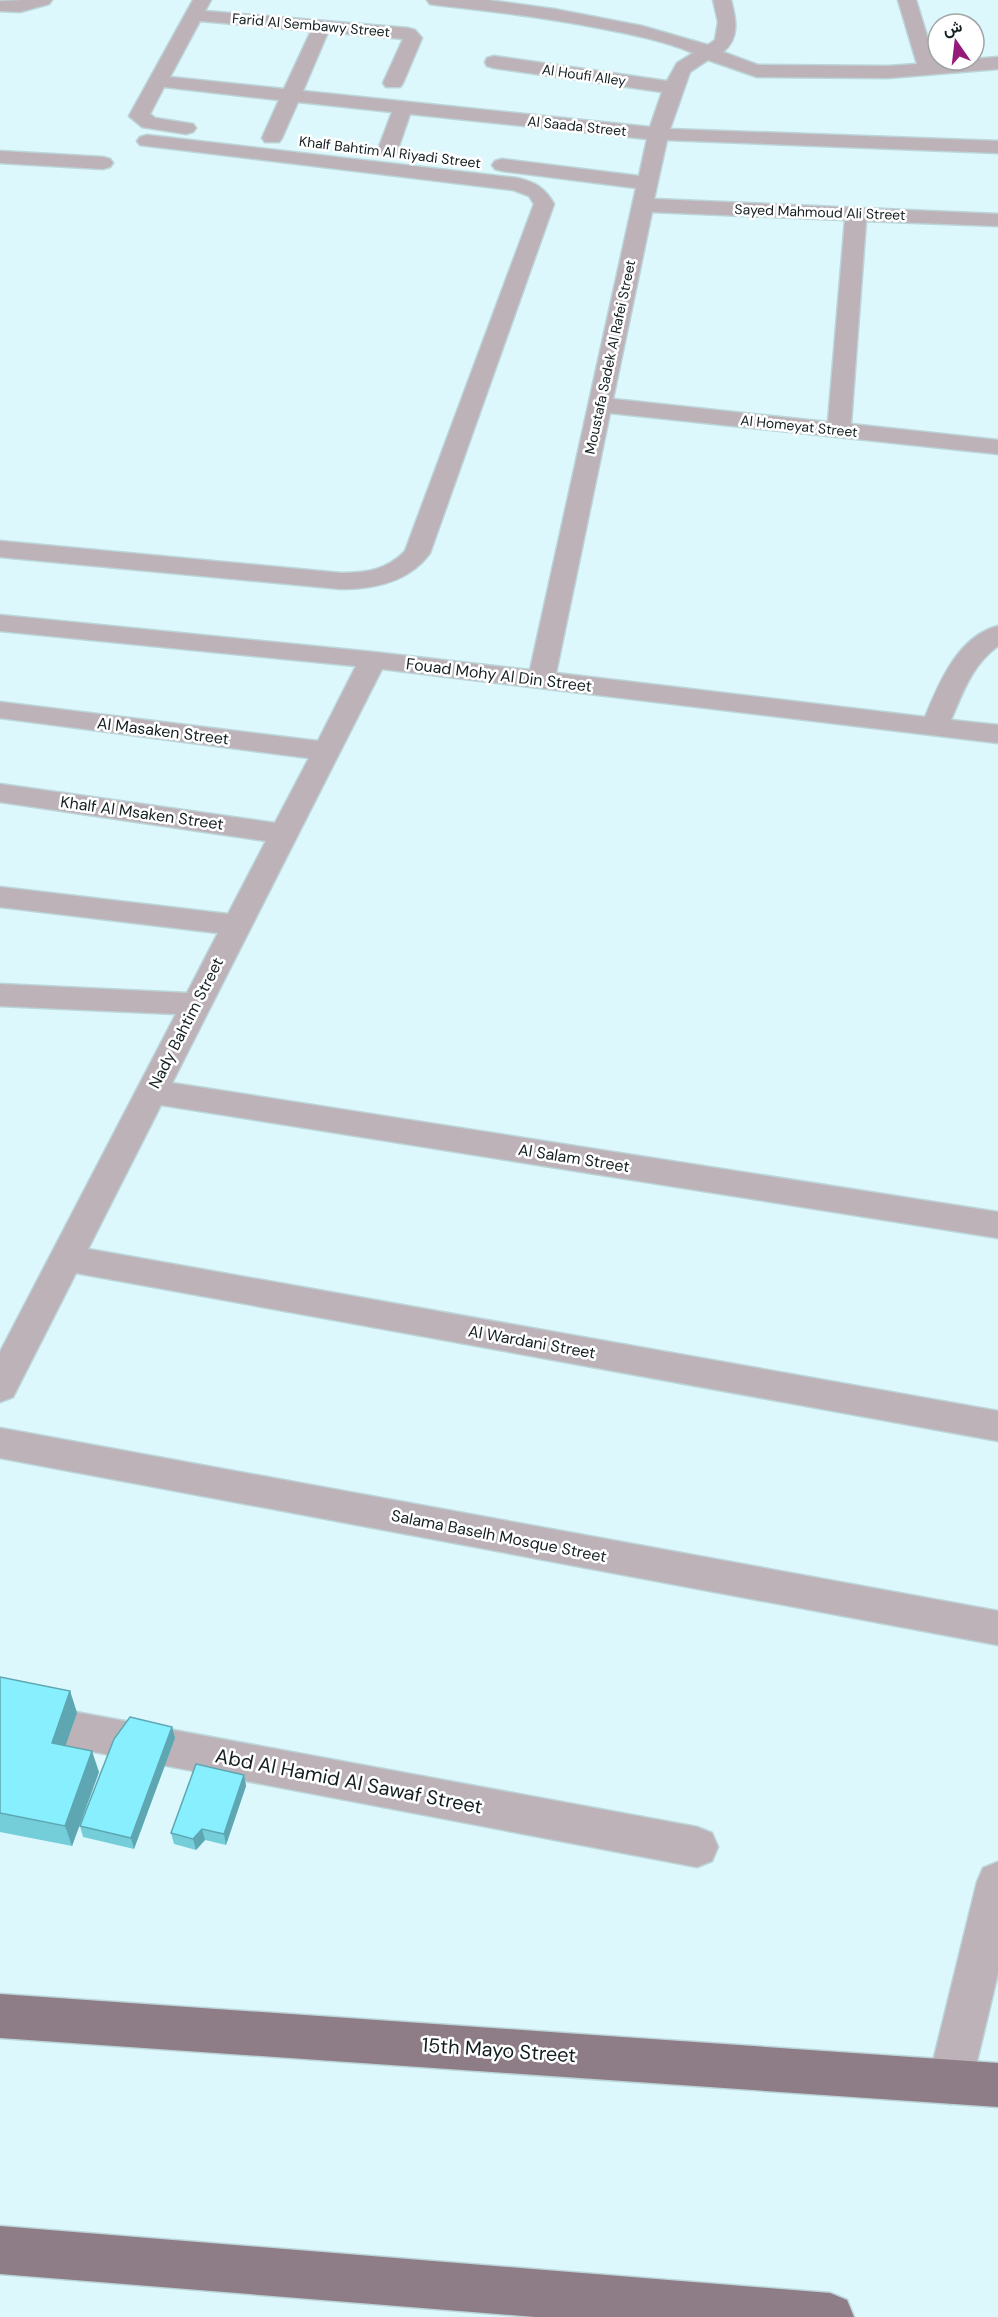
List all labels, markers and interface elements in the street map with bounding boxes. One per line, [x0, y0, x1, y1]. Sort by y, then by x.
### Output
street label: Farid Al Sembawy Street [231, 9, 391, 41]
north arrow [926, 12, 986, 72]
text: ش [941, 15, 964, 40]
street label: Al Houfi Alley [541, 60, 627, 90]
street label: Al Saada Street [527, 112, 627, 140]
street label: Khalf Bahtim Al Riyadi Street [298, 132, 482, 172]
street label: Sayed Mahmoud Ali Street [734, 200, 906, 224]
street label: Moustafa Sadek Al Rafei Street [581, 258, 639, 456]
street label: Al Homeyat Street [739, 411, 859, 441]
street label: Fouad Mohy Al Din Street [405, 653, 593, 697]
street label: Al Masaken Street [96, 712, 230, 750]
street label: Khalf Al Msaken Street [59, 791, 225, 835]
street label: Nady Bahtim Street [144, 954, 228, 1092]
street label: Al Salam Street [517, 1139, 631, 1177]
street label: Al Wardani Street [467, 1320, 597, 1364]
street label: Salama Baselh Mosque Street [390, 1505, 608, 1567]
street label: Abd Al Hamid Al Sawaf Street [213, 1742, 485, 1820]
street label: 15th Mayo Street [421, 2032, 577, 2068]

